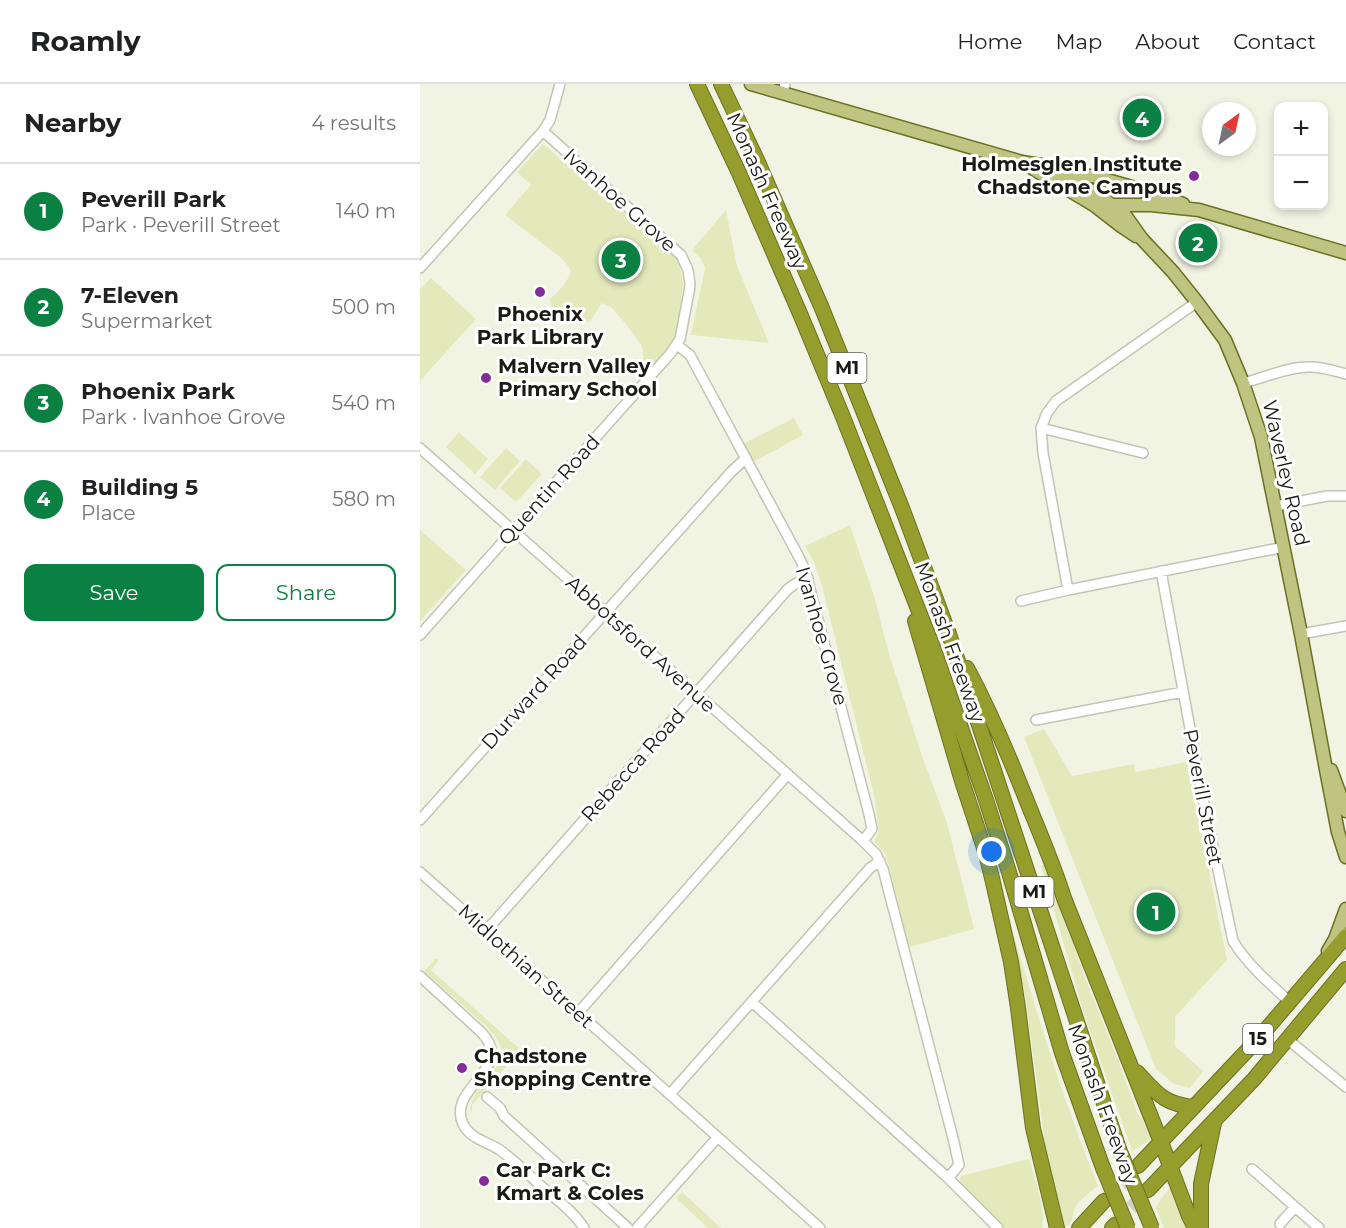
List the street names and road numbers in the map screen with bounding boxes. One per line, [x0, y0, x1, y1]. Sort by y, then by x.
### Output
street label: Monash Freeway [722, 109, 812, 273]
street label: Ivanhoe Grove [559, 143, 681, 257]
road number: M1 [828, 353, 866, 383]
street label: Waverley Road [1258, 398, 1314, 548]
street label: Quentin Road [493, 430, 605, 550]
street label: Monash Freeway [910, 558, 990, 726]
street label: Ivanhoe Grove [791, 564, 853, 708]
street label: Abbotsford Avenue [561, 570, 721, 718]
street label: Durward Road [476, 630, 592, 754]
street label: Rebecca Road [576, 704, 690, 826]
street label: Peverill Street [1178, 727, 1228, 867]
road number: M1 [1014, 877, 1054, 907]
street label: Midlothian Street [453, 899, 599, 1033]
street label: Monash Freeway [1063, 1020, 1143, 1188]
road number: 15 [1243, 1024, 1273, 1054]

